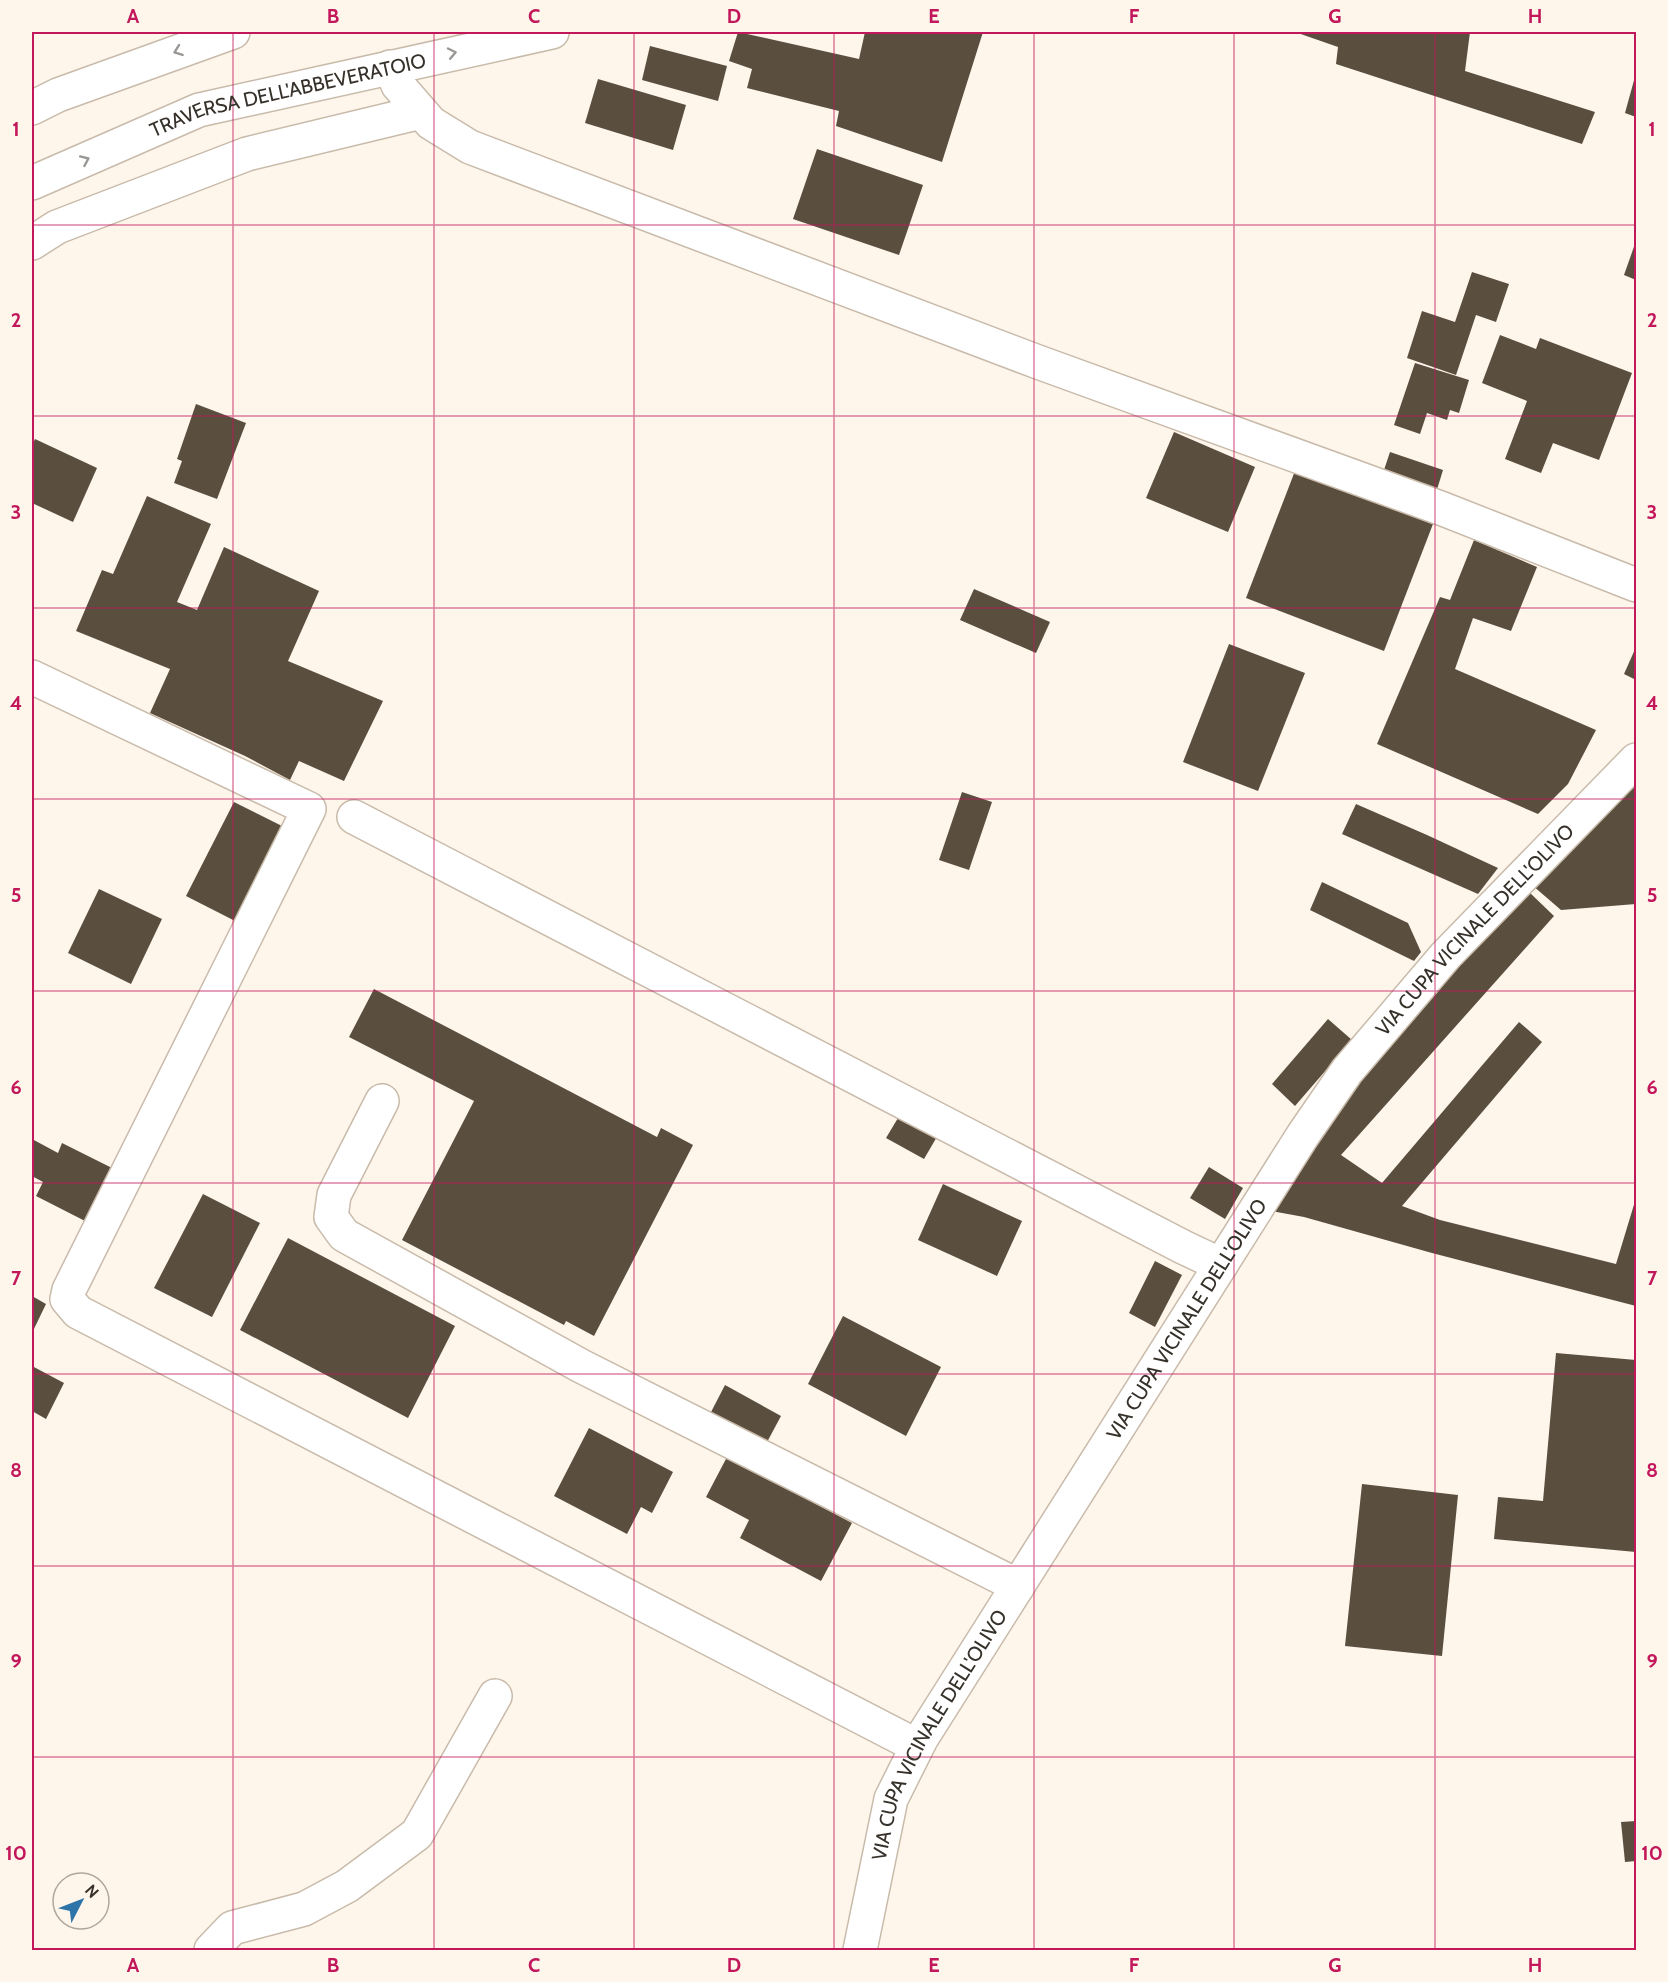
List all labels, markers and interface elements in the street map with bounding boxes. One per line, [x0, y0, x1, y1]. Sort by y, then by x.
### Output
text: A [127, 4, 140, 28]
text: B [327, 4, 339, 28]
text: C [528, 4, 540, 28]
text: D [727, 4, 741, 28]
text: E [928, 4, 940, 28]
text: F [1129, 4, 1140, 28]
text: G [1328, 4, 1342, 28]
text: H [1528, 4, 1542, 28]
one-way arrow [173, 44, 184, 57]
street label: TRAVERSA DELL'ABBEVERATOIO [146, 48, 428, 142]
one-way arrow [447, 48, 457, 61]
text: 1 [12, 117, 20, 141]
text: 1 [1648, 117, 1656, 141]
one-way arrow [79, 155, 90, 167]
text: 2 [11, 308, 21, 332]
text: 2 [1647, 308, 1657, 332]
text: 3 [11, 500, 21, 524]
text: 3 [1647, 500, 1657, 524]
text: 4 [10, 691, 22, 715]
text: 4 [1646, 691, 1658, 715]
street label: VIA CUPA VICINALE DELL'OLIVO [1370, 819, 1579, 1041]
text: 5 [11, 883, 21, 907]
text: 5 [1647, 883, 1657, 907]
text: 6 [10, 1075, 22, 1099]
text: 6 [1646, 1075, 1658, 1099]
street label: VIA CUPA VICINALE DELL'OLIVO [1101, 1194, 1272, 1444]
text: 7 [11, 1266, 22, 1290]
text: 7 [1647, 1266, 1658, 1290]
text: 8 [10, 1458, 22, 1482]
text: 8 [1646, 1458, 1658, 1482]
street label: VIA CUPA VICINALE DELL'OLIVO [867, 1605, 1012, 1863]
text: 9 [10, 1649, 22, 1673]
text: 9 [1646, 1649, 1658, 1673]
text: 10 [5, 1841, 27, 1865]
text: 10 [1641, 1841, 1663, 1865]
north arrow [51, 1871, 111, 1931]
text: N [81, 1881, 103, 1902]
text: A [127, 1953, 140, 1977]
text: B [327, 1953, 339, 1977]
text: C [528, 1953, 540, 1977]
text: D [727, 1953, 741, 1977]
text: E [928, 1953, 940, 1977]
text: F [1129, 1953, 1140, 1977]
text: G [1328, 1953, 1342, 1977]
text: H [1528, 1953, 1542, 1977]

